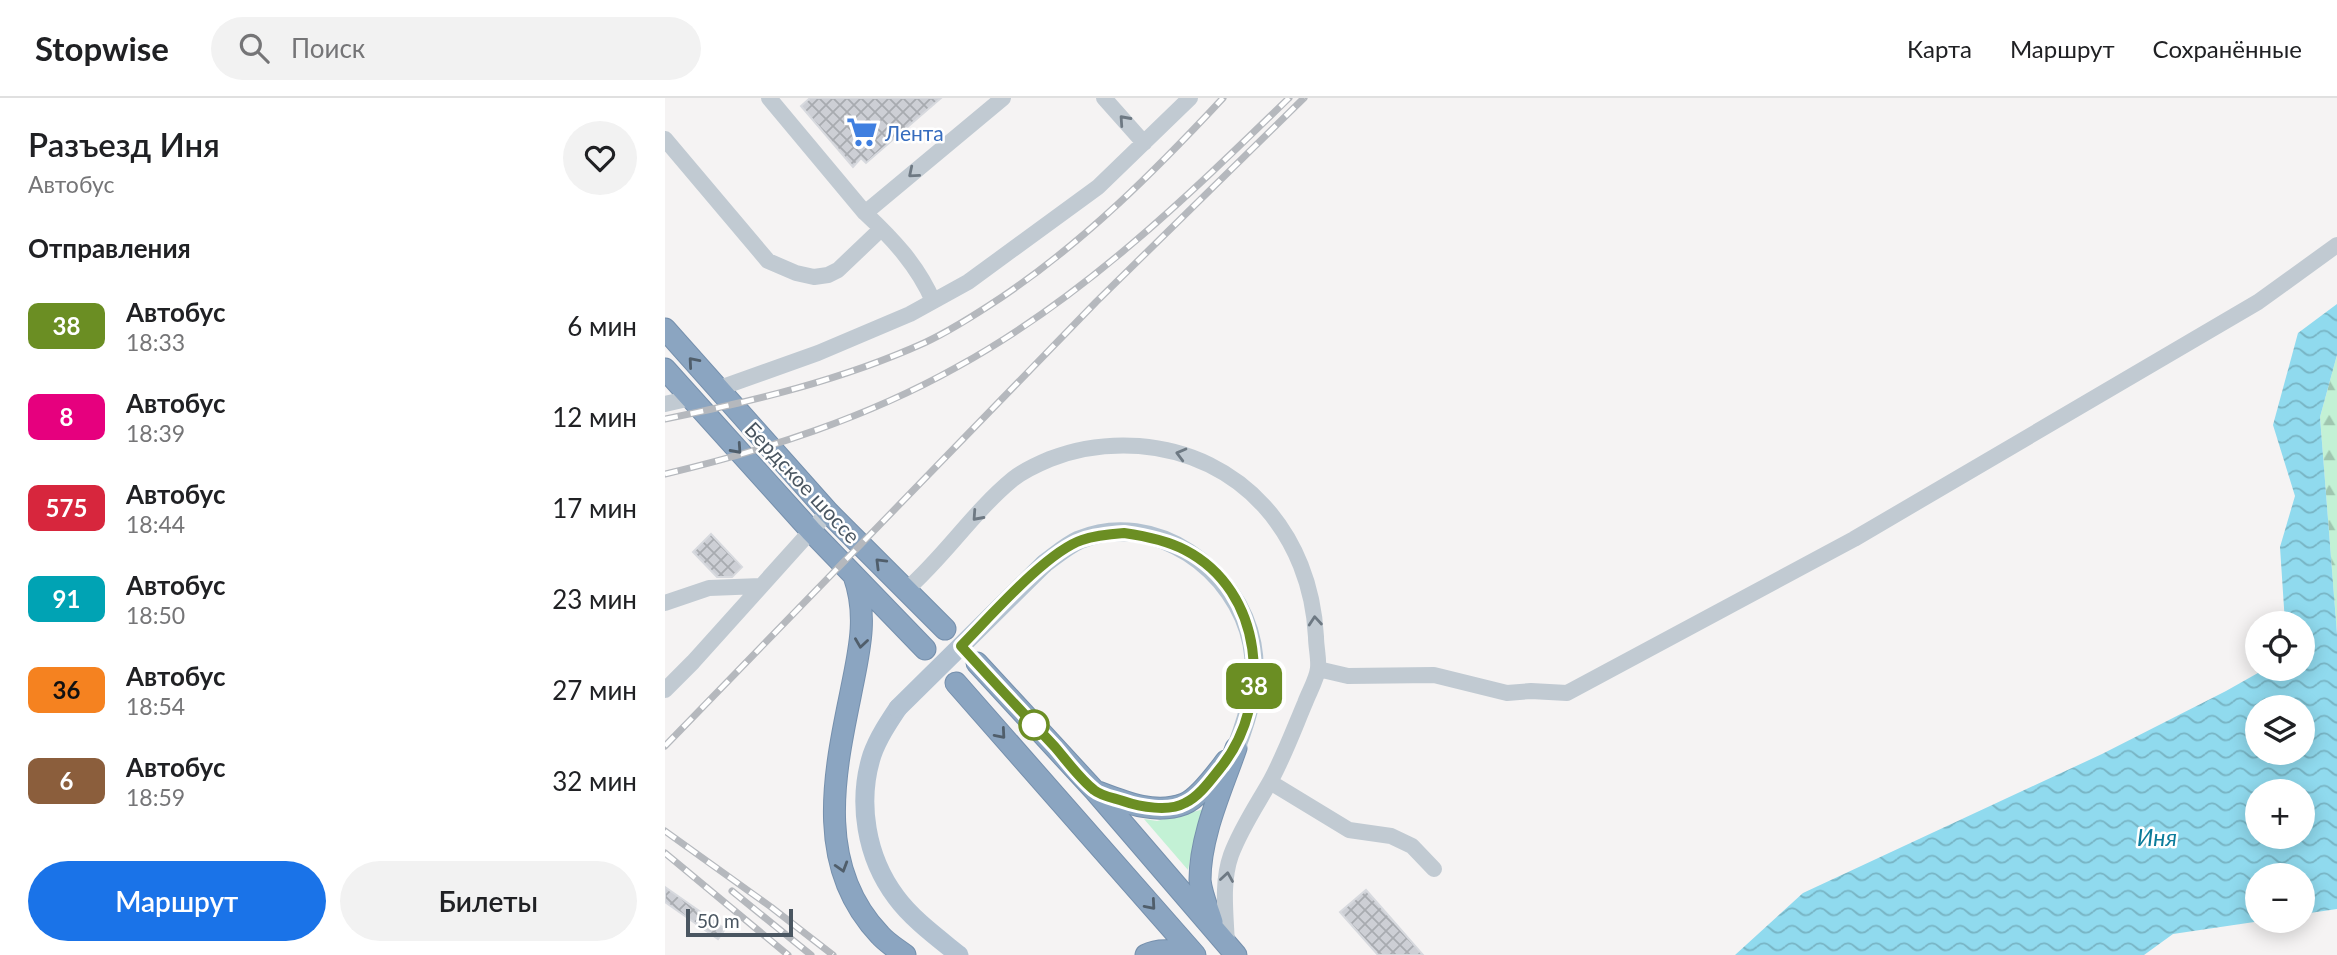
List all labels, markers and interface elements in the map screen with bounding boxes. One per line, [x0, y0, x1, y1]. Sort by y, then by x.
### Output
search box [211, 17, 701, 80]
text: Stopwise [35, 28, 169, 68]
icon: search [235, 29, 273, 67]
text: Поиск [291, 32, 365, 64]
text: Карта [1907, 34, 1972, 63]
text: Маршрут [2010, 34, 2115, 63]
text: Сохранённые [2153, 34, 2302, 63]
supermarket icon: Лента [845, 115, 879, 149]
one-way arrow [1120, 115, 1132, 128]
place label: Лента [884, 120, 944, 145]
button: heart [563, 121, 637, 195]
text: Разъезд Иня [28, 124, 220, 164]
one-way arrow [909, 165, 922, 177]
text: Автобус [28, 170, 114, 198]
text: Отправления [28, 232, 191, 264]
text: Автобус [126, 296, 225, 328]
text: 6 мин [567, 310, 637, 342]
text: 38 [53, 311, 80, 340]
text: 18:33 [126, 328, 185, 356]
one-way arrow [689, 357, 701, 370]
text: Автобус [126, 387, 225, 419]
text: 12 мин [552, 401, 637, 433]
text: 8 [60, 402, 73, 431]
street label: Бердское шоссе [740, 416, 866, 548]
text: 18:39 [126, 419, 185, 447]
one-way arrow [728, 441, 741, 454]
one-way arrow [1175, 448, 1187, 462]
text: Автобус [126, 478, 225, 510]
text: 17 мин [552, 492, 637, 524]
text: 575 [46, 493, 87, 522]
one-way arrow [972, 508, 985, 521]
text: 18:44 [126, 510, 185, 538]
one-way arrow [875, 559, 888, 572]
text: Автобус [126, 569, 225, 601]
text: 23 мин [552, 583, 637, 615]
text: 91 [53, 584, 80, 613]
text: 18:50 [126, 601, 185, 629]
map controls [2245, 611, 2315, 933]
button: locate [2245, 611, 2315, 681]
one-way arrow [1308, 615, 1323, 626]
one-way arrow [853, 637, 868, 649]
text: Автобус [126, 660, 225, 692]
line badge: 38 [1223, 663, 1285, 709]
text: 38 [1240, 671, 1268, 700]
text: 27 мин [552, 674, 637, 706]
text: 36 [53, 675, 80, 704]
text: 18:54 [126, 692, 185, 720]
button: layers [2245, 695, 2315, 765]
unlabelled marker [1019, 710, 1049, 740]
one-way arrow [993, 726, 1006, 739]
text: Автобус [126, 751, 225, 783]
text: 32 мин [552, 765, 637, 797]
text: 6 [60, 766, 73, 795]
button: + [2245, 779, 2315, 849]
text: 18:59 [126, 783, 185, 811]
water label: Иня [2137, 823, 2177, 851]
button: Маршрут [28, 861, 326, 941]
button: Билеты [340, 861, 637, 941]
one-way arrow [833, 861, 848, 873]
button: − [2245, 863, 2315, 933]
one-way arrow [1219, 871, 1234, 883]
one-way arrow [1143, 897, 1155, 910]
scale bar [686, 906, 793, 938]
text: 50 m [697, 909, 740, 932]

